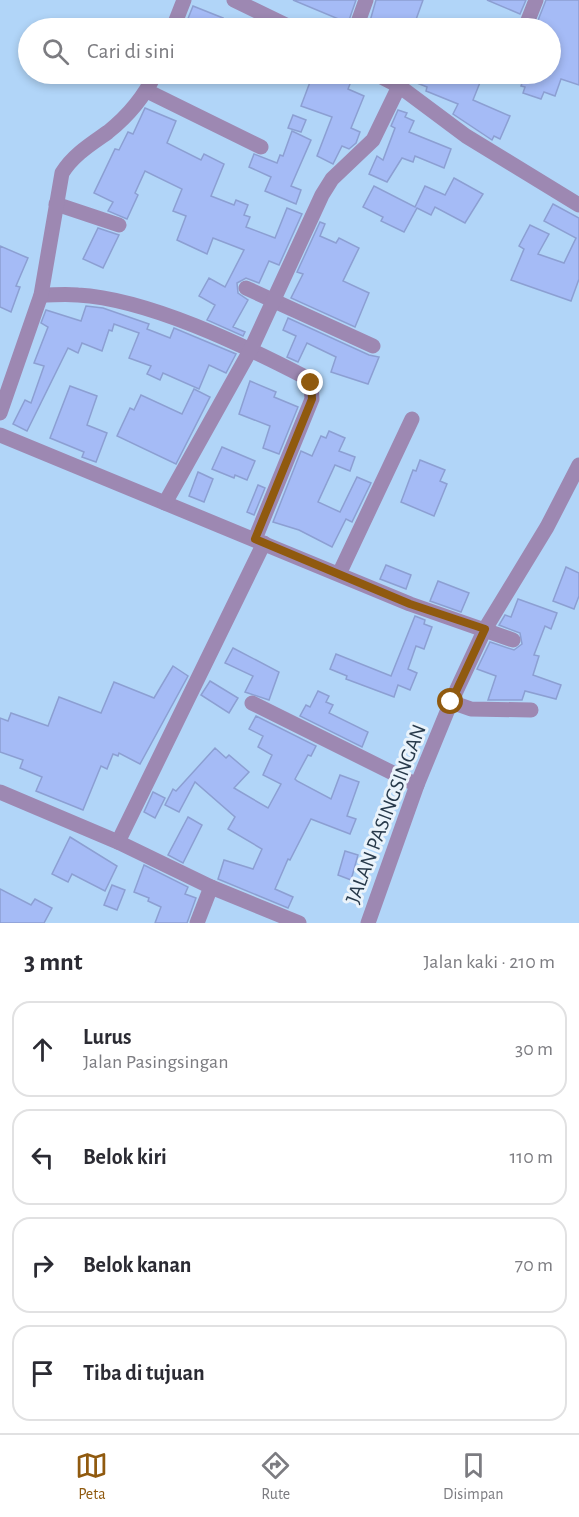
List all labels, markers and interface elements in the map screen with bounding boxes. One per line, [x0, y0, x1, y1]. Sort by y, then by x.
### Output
search box [18, 18, 561, 84]
icon: search [39, 35, 72, 68]
text: Cari di sini [87, 40, 175, 62]
route end [297, 369, 323, 395]
route start [437, 688, 463, 714]
street label: JALAN PASINGSINGAN [342, 722, 430, 906]
text: 3 mnt [24, 949, 83, 975]
text: Jalan kaki · 210 m [423, 952, 555, 972]
text: Lurus [83, 1026, 132, 1048]
icon: ahead [26, 1033, 59, 1066]
text: 30 m [515, 1039, 553, 1059]
text: Jalan Pasingsingan [83, 1052, 228, 1072]
icon: left [26, 1141, 59, 1174]
text: Belok kiri [83, 1146, 167, 1168]
text: 110 m [509, 1147, 553, 1167]
icon: right [26, 1249, 59, 1282]
text: Belok kanan [83, 1254, 191, 1276]
text: 70 m [515, 1255, 553, 1275]
icon: arrive [26, 1357, 59, 1390]
text: Tiba di tujuan [83, 1362, 205, 1384]
tab: Peta [75, 1449, 108, 1504]
tab: Rute [259, 1449, 292, 1504]
tab: Disimpan [443, 1449, 504, 1504]

